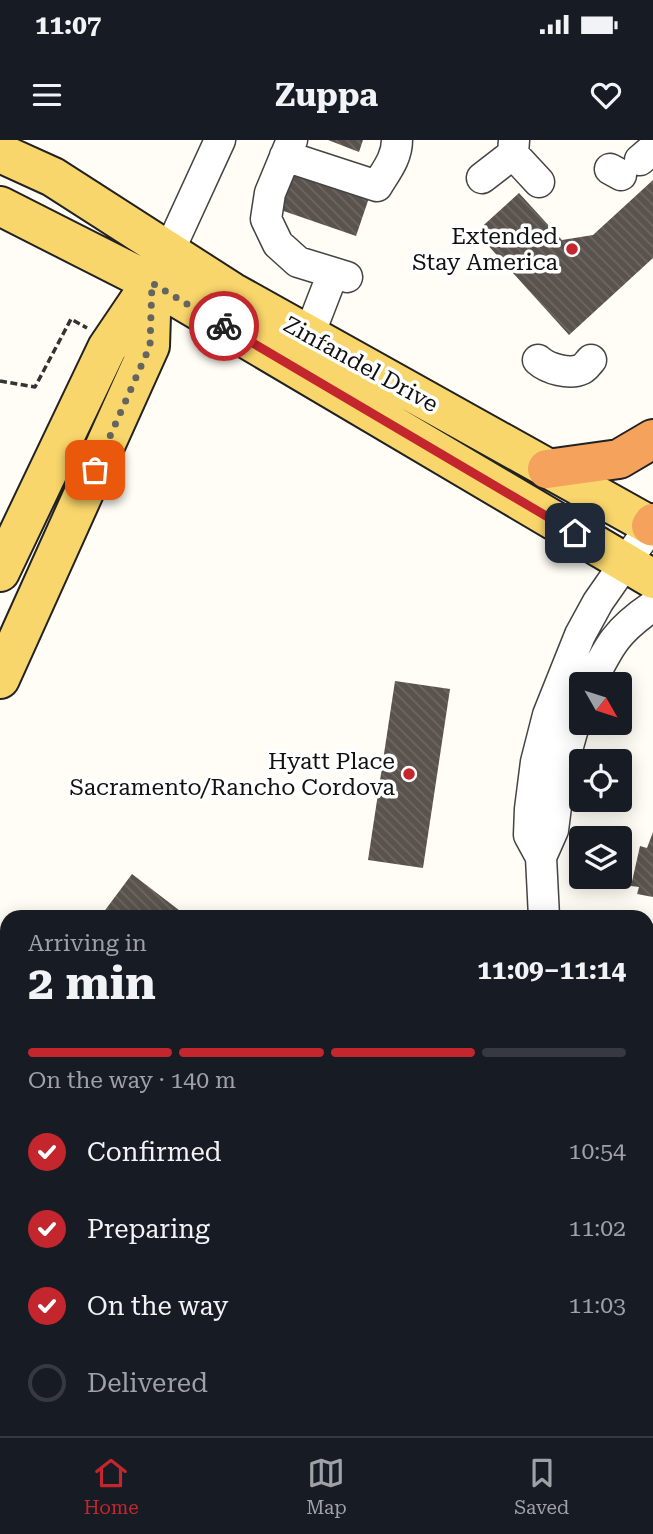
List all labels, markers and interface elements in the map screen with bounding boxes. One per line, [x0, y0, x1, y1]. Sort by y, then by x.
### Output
text: 11:07 [35, 10, 101, 40]
icon: menu [28, 76, 66, 114]
text: Zuppa [275, 76, 378, 114]
icon: heart [587, 76, 625, 114]
place label: Extended Stay America [412, 223, 559, 276]
marker: Extended Stay America [564, 241, 580, 257]
courier [189, 291, 259, 361]
icon: bike [205, 307, 243, 345]
street label: Zinfandel Drive [279, 311, 443, 418]
pin [65, 440, 125, 500]
icon: bag [76, 451, 114, 489]
pin [545, 503, 605, 563]
icon: home [556, 514, 594, 552]
north arrow [569, 672, 632, 735]
map controls [569, 672, 632, 889]
place label: Hyatt Place Sacramento/Rancho Cordova [69, 748, 396, 801]
button: locate [569, 749, 632, 812]
marker: Hyatt Place Sacramento/Rancho Cordova [401, 766, 417, 782]
button: layers [569, 826, 632, 889]
text: Arriving in [28, 930, 147, 957]
text: 11:09–11:14 [477, 955, 626, 985]
text: 2 min [28, 956, 156, 1010]
text: On the way · 140 m [28, 1067, 236, 1094]
icon: check [28, 1133, 66, 1171]
text: Confirmed [87, 1137, 222, 1167]
text: 10:54 [569, 1138, 626, 1165]
icon: check [28, 1210, 66, 1248]
text: Preparing [87, 1214, 210, 1244]
text: 11:02 [569, 1215, 626, 1242]
icon: check [28, 1287, 66, 1325]
text: On the way [87, 1291, 228, 1321]
text: 11:03 [569, 1292, 626, 1319]
text: Delivered [87, 1368, 208, 1398]
tab: Home [84, 1454, 139, 1519]
tab: Map [306, 1454, 347, 1519]
tab: Saved [514, 1454, 569, 1519]

